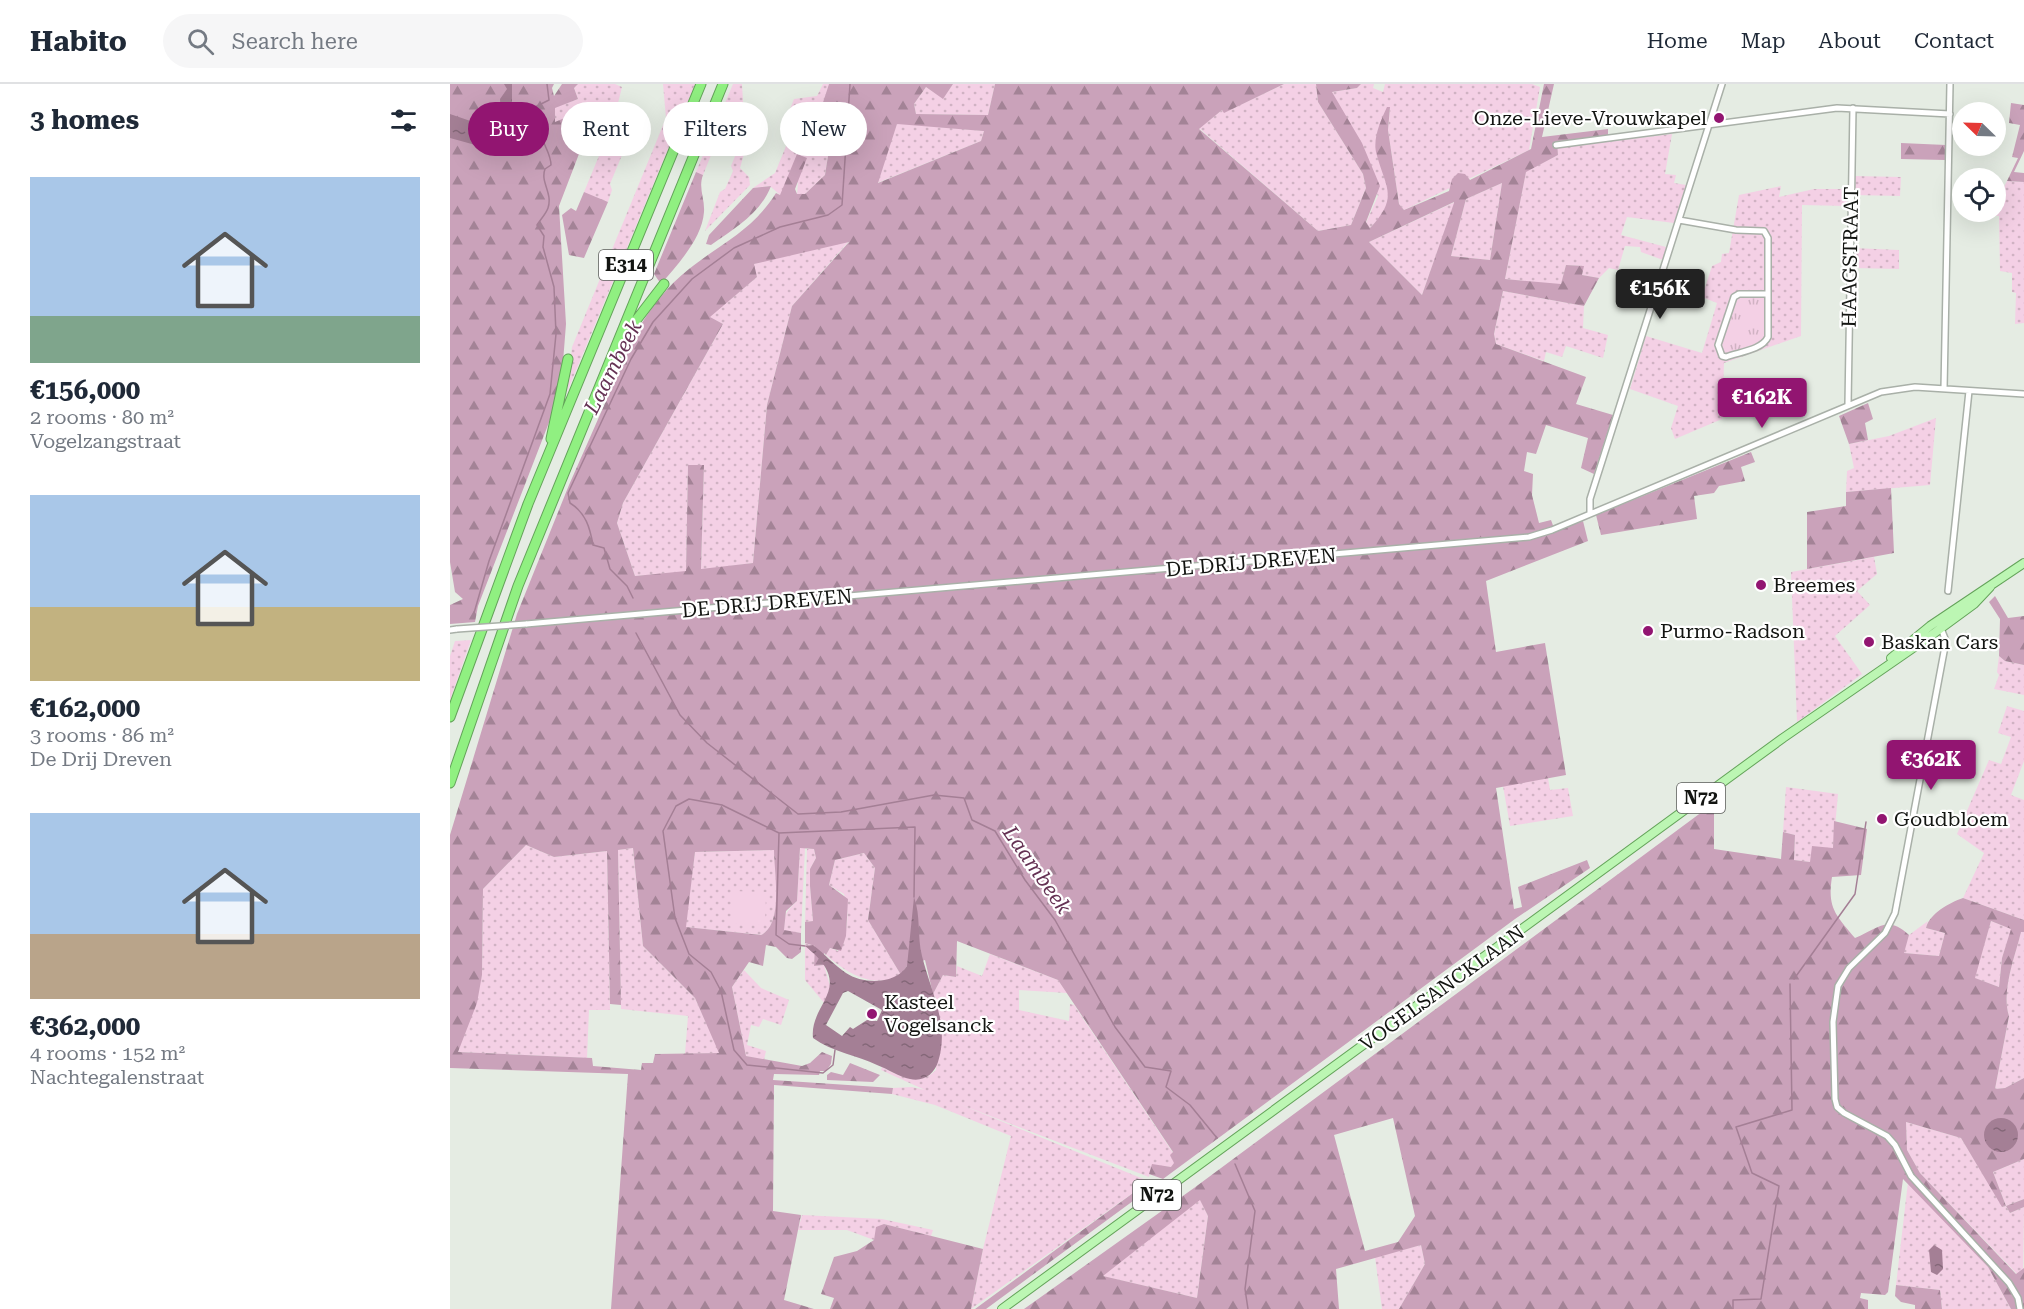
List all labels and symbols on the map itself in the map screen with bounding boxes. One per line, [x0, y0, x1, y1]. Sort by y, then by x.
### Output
north arrow [1952, 102, 2006, 156]
place label: Onze-Lieve-Vrouwkapel [1474, 106, 1707, 130]
marker: Onze-Lieve-Vrouwkapel [1712, 111, 1726, 125]
street label: HAAGSTRAAT [1837, 186, 1863, 328]
road number: E314 [599, 250, 653, 280]
pin: €156K [1618, 269, 1702, 320]
water label: Laambeek [579, 316, 647, 419]
pin: €162K [1720, 378, 1804, 429]
street label: DE DRIJ DREVEN [1165, 543, 1337, 581]
place label: Breemes [1773, 573, 1855, 597]
marker: Breemes [1754, 578, 1768, 592]
street label: DE DRIJ DREVEN [681, 584, 853, 622]
place label: Purmo-Radson [1660, 619, 1805, 643]
marker: Purmo-Radson [1641, 624, 1655, 638]
place label: Baskan Cars [1881, 630, 1998, 654]
marker: Baskan Cars [1862, 635, 1876, 649]
pin: €362K [1889, 740, 1973, 791]
road number: N72 [1677, 783, 1725, 813]
place label: Goudbloem [1894, 807, 2008, 831]
marker: Goudbloem [1875, 812, 1889, 826]
water label: Laambeek [997, 821, 1076, 919]
street label: VOGELSANCKLAAN [1355, 920, 1529, 1056]
place label: Kasteel Vogelsanck [884, 990, 994, 1037]
marker: Kasteel Vogelsanck [865, 1007, 879, 1021]
road number: N72 [1133, 1180, 1181, 1210]

